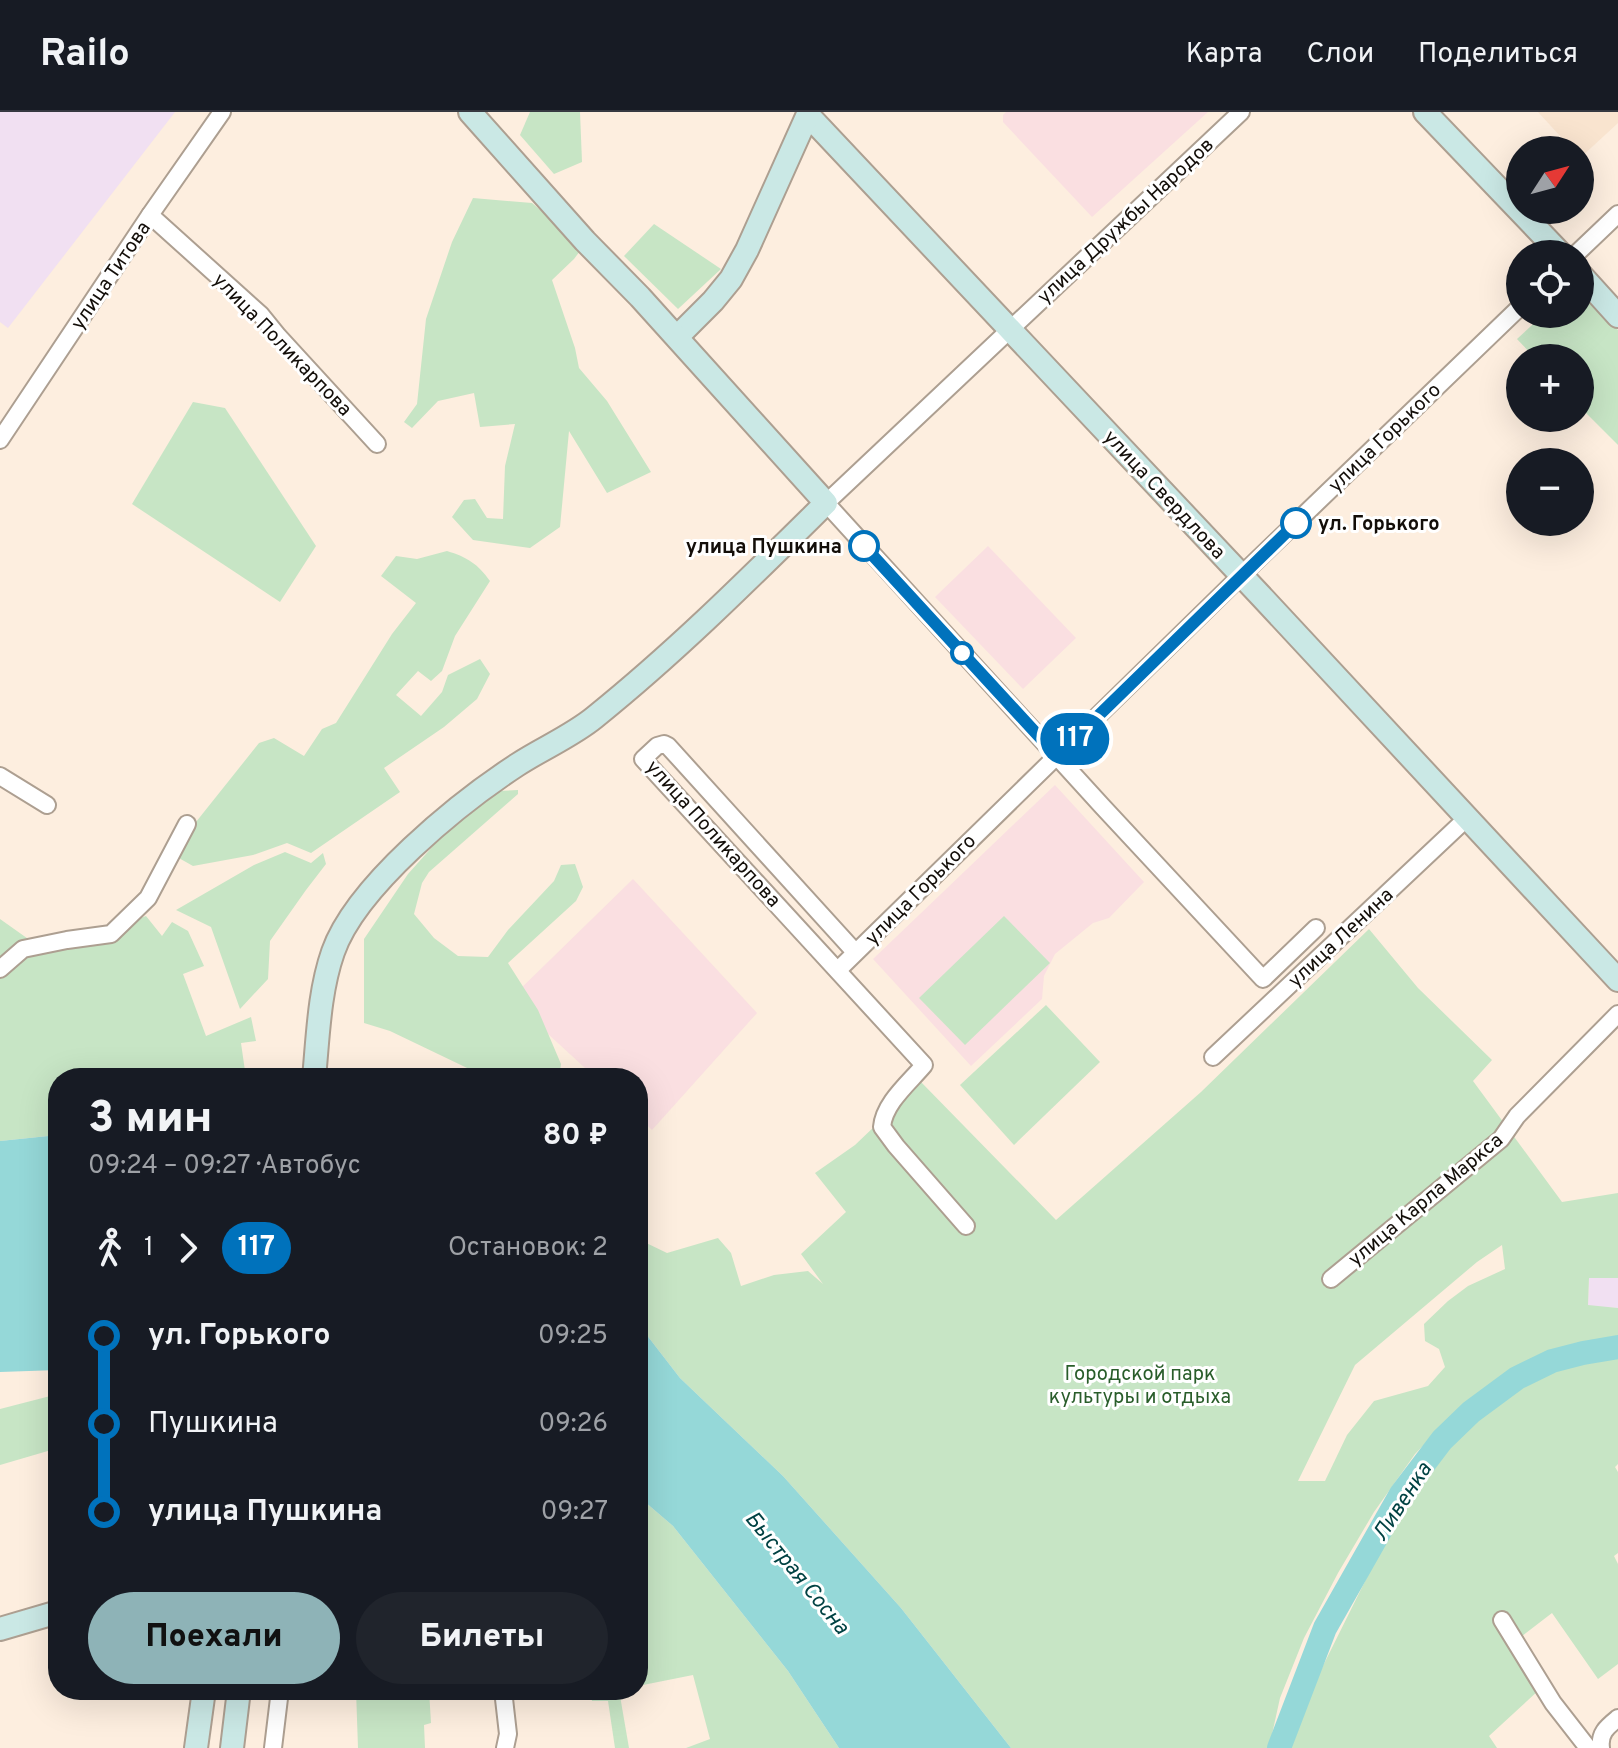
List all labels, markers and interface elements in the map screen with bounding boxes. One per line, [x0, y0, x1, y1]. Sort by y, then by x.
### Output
text: Railo [40, 31, 130, 80]
text: Карта [1186, 37, 1262, 73]
text: Слои [1306, 37, 1374, 73]
text: Поделиться [1418, 37, 1578, 73]
street label: улица Дружбы Народов [1032, 133, 1220, 310]
north arrow [1506, 136, 1594, 224]
map controls [1506, 136, 1594, 536]
street label: улица Титова [66, 217, 158, 335]
button: locate [1506, 240, 1594, 328]
street label: улица Поликарпова [206, 268, 357, 423]
button: + [1506, 344, 1594, 432]
street label: улица Горького [1323, 378, 1447, 499]
street label: улица Свердлова [1097, 425, 1230, 566]
button: − [1506, 448, 1594, 536]
marker: ул. Горького [1281, 508, 1311, 538]
place label: ул. Горького [1318, 512, 1440, 538]
marker: улица Пушкина [849, 531, 879, 561]
place label: улица Пушкина [686, 535, 842, 561]
unlabelled marker [951, 642, 973, 664]
line badge: 117 [1029, 713, 1121, 765]
text: 117 [1056, 721, 1094, 757]
street label: улица Поликарпова [639, 755, 786, 914]
street label: улица Горького [860, 829, 983, 952]
street label: улица Ленина [1283, 883, 1400, 994]
text: 3 мин [88, 1092, 213, 1148]
text: 80 ₽ [543, 1118, 608, 1155]
street label: улица Карла Маркса [1343, 1128, 1509, 1273]
text: 09:24 – 09:27 · Автобус [88, 1150, 361, 1183]
icon: walk [88, 1226, 132, 1270]
icon: forward [166, 1226, 210, 1270]
text: 117 [238, 1230, 275, 1266]
text: 1 [144, 1232, 154, 1265]
text: Остановок: 2 [448, 1232, 608, 1265]
text: ул. Горького [148, 1318, 331, 1355]
text: 09:25 [538, 1320, 608, 1353]
park label: Городской парк культуры и отдыха [1049, 1362, 1231, 1411]
text: Пушкина [148, 1406, 278, 1443]
text: 09:26 [539, 1408, 608, 1441]
water label: Ливенка [1368, 1457, 1439, 1547]
text: улица Пушкина [148, 1494, 382, 1531]
text: 09:27 [541, 1496, 608, 1529]
water label: Быстрая Сосна [738, 1506, 854, 1641]
button: Поехали [88, 1592, 340, 1684]
button: Билеты [356, 1592, 608, 1684]

